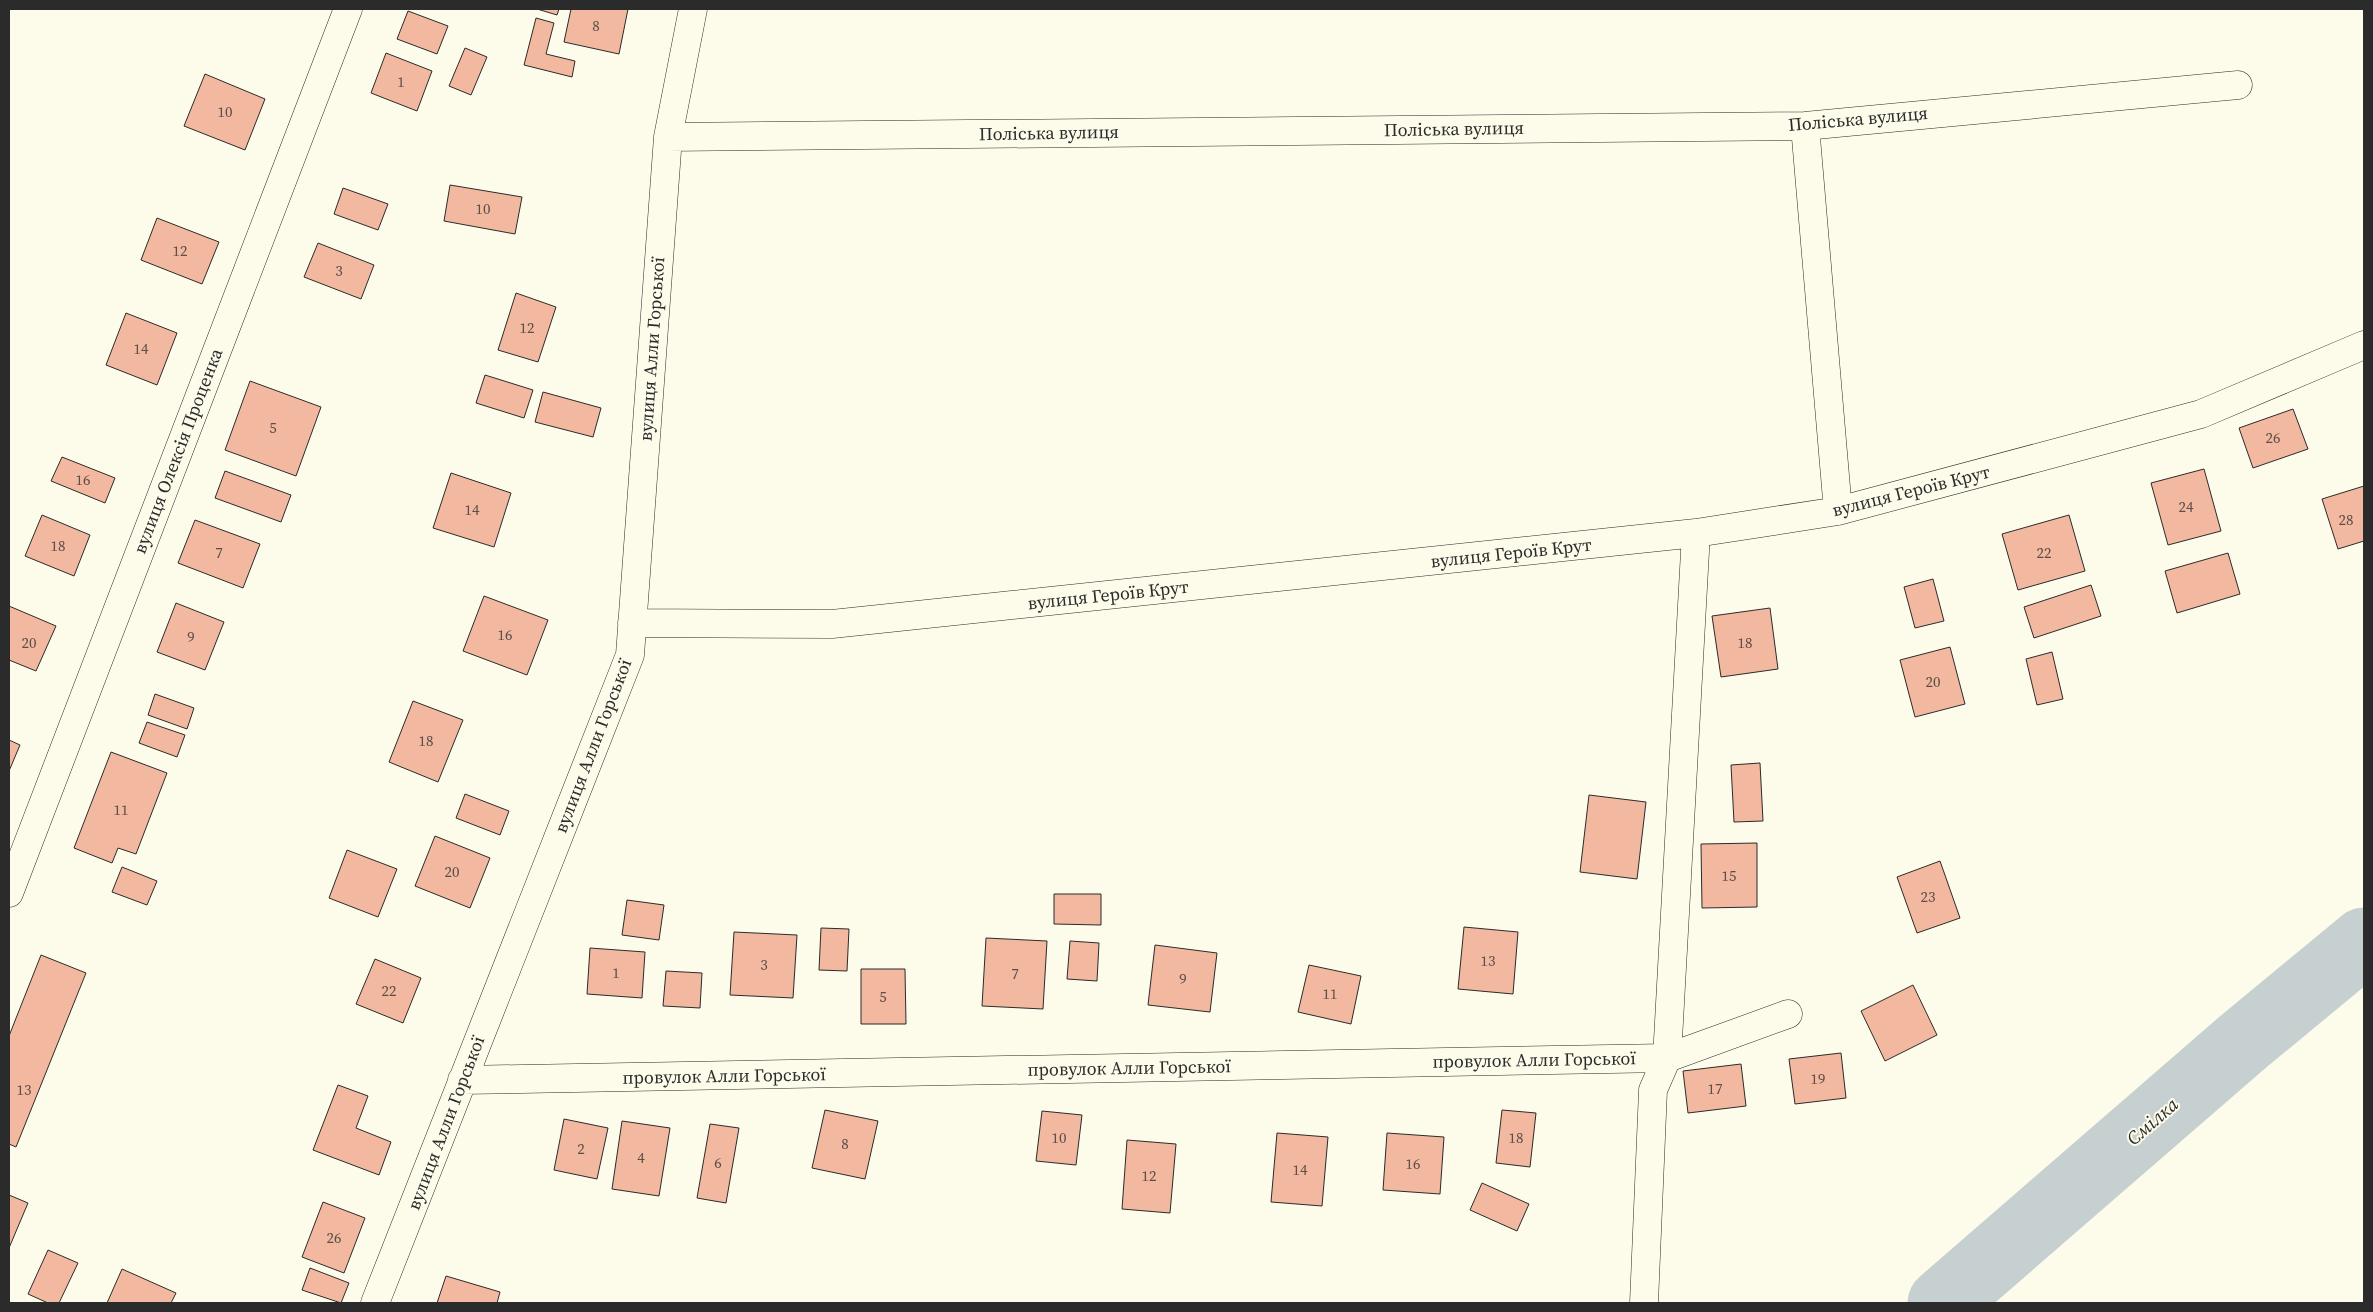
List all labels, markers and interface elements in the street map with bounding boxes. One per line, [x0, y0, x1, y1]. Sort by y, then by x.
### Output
house number: 8 [592, 15, 600, 36]
house number: 1 [397, 71, 405, 92]
street label: Поліська вулиця [1787, 100, 1929, 137]
house number: 10 [217, 101, 233, 122]
street label: Поліська вулиця [1384, 115, 1524, 142]
street label: Поліська вулиця [979, 119, 1119, 146]
house number: 10 [475, 198, 491, 219]
house number: 12 [172, 240, 188, 261]
street label: вулиця Алли Горської [633, 255, 670, 442]
house number: 3 [335, 260, 343, 281]
house number: 12 [519, 317, 535, 338]
house number: 14 [133, 338, 149, 359]
street label: вулиця Олексія Проценка [127, 344, 229, 557]
house number: 5 [269, 417, 277, 438]
house number: 26 [2265, 427, 2281, 448]
street label: вулиця Героїв Крут [1829, 459, 1993, 522]
house number: 16 [75, 469, 91, 490]
house number: 24 [2178, 496, 2194, 517]
house number: 14 [464, 499, 480, 520]
house number: 28 [2338, 509, 2354, 530]
street label: вулиця Героїв Крут [1429, 532, 1593, 573]
house number: 18 [50, 535, 66, 556]
house number: 7 [215, 542, 223, 563]
house number: 22 [2036, 542, 2052, 563]
street label: вулиця Героїв Крут [1026, 574, 1190, 615]
house number: 16 [497, 624, 513, 645]
house number: 9 [187, 626, 195, 647]
house number: 20 [21, 632, 37, 653]
house number: 18 [1737, 632, 1753, 653]
street label: вулиця Алли Горської [548, 655, 638, 836]
house number: 20 [1925, 671, 1941, 692]
house number: 18 [418, 730, 434, 751]
house number: 11 [113, 799, 129, 820]
house number: 20 [444, 861, 460, 882]
house number: 15 [1721, 865, 1737, 886]
house number: 23 [1920, 886, 1936, 907]
house number: 13 [1480, 950, 1496, 971]
house number: 3 [760, 954, 768, 975]
house number: 1 [612, 962, 620, 983]
house number: 7 [1011, 963, 1019, 984]
house number: 9 [1179, 968, 1187, 989]
house number: 22 [381, 980, 397, 1001]
house number: 11 [1322, 983, 1338, 1004]
house number: 5 [879, 986, 887, 1007]
street label: вулиця Алли Горської [401, 1032, 491, 1213]
street label: провулок Алли Горської [1432, 1045, 1637, 1074]
street label: провулок Алли Горської [1027, 1053, 1232, 1082]
street label: провулок Алли Горської [622, 1061, 827, 1090]
house number: 19 [1810, 1068, 1826, 1089]
house number: 17 [1707, 1078, 1723, 1099]
house number: 13 [16, 1079, 32, 1100]
water label: Смілка [2121, 1091, 2184, 1151]
house number: 10 [1051, 1127, 1067, 1148]
house number: 18 [1508, 1127, 1524, 1148]
house number: 8 [841, 1133, 849, 1154]
house number: 2 [577, 1138, 585, 1159]
house number: 4 [637, 1147, 645, 1168]
house number: 6 [714, 1152, 722, 1173]
house number: 16 [1405, 1153, 1421, 1174]
house number: 14 [1292, 1159, 1308, 1180]
house number: 12 [1141, 1165, 1157, 1186]
house number: 26 [326, 1227, 342, 1248]

